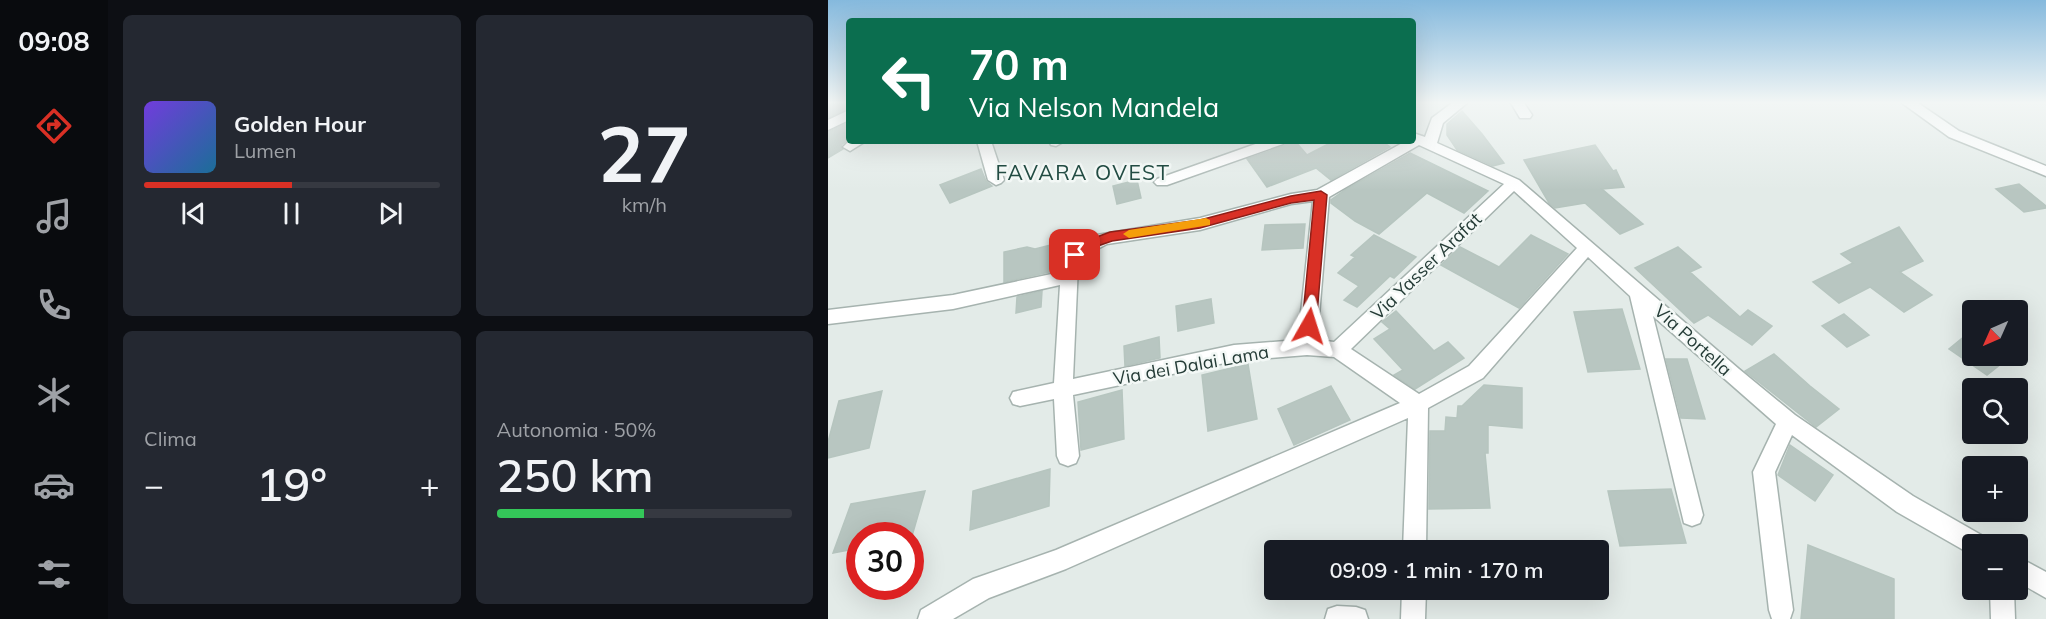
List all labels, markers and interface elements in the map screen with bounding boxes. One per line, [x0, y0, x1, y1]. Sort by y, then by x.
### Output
text: 09:08 [18, 24, 90, 58]
text: 70 m [969, 38, 1069, 91]
icon: left [870, 42, 948, 120]
text: Via Nelson Mandela [969, 90, 1219, 124]
text: 27 [597, 104, 691, 202]
icon: directions [33, 105, 75, 147]
text: Golden Hour [234, 110, 366, 138]
text: Lumen [234, 138, 296, 163]
district label: FAVARA OVEST [995, 159, 1171, 185]
text: km/h [622, 192, 667, 217]
icon: music [33, 195, 75, 237]
icon: previous [177, 197, 210, 230]
icon: pause [275, 197, 308, 230]
icon: next [374, 197, 407, 230]
street label: Via Yasser Arafat [1366, 207, 1486, 325]
pin [1049, 229, 1100, 280]
icon: arrive [1058, 238, 1091, 271]
icon: phone [33, 284, 75, 326]
position arrow [1277, 294, 1341, 358]
street label: Via Portella [1650, 299, 1736, 381]
north arrow [1962, 300, 2028, 366]
map controls [1962, 300, 2028, 600]
street label: Via dei Dalai Lama [1111, 340, 1271, 390]
icon: climate [33, 374, 75, 416]
button: search [1962, 378, 2028, 444]
text: Autonomia · 50% [497, 417, 656, 442]
text: Clima [144, 426, 197, 451]
text: 250 km [497, 447, 653, 503]
text: 19° [256, 456, 327, 512]
button: + [1962, 456, 2028, 522]
icon: car [33, 464, 75, 506]
text: − [144, 464, 164, 505]
text: + [420, 464, 439, 505]
speed limit sign: 30 [846, 522, 924, 600]
button: − [1962, 534, 2028, 600]
icon: filters [33, 553, 75, 595]
text: 09:09 · 1 min · 170 m [1329, 556, 1544, 584]

